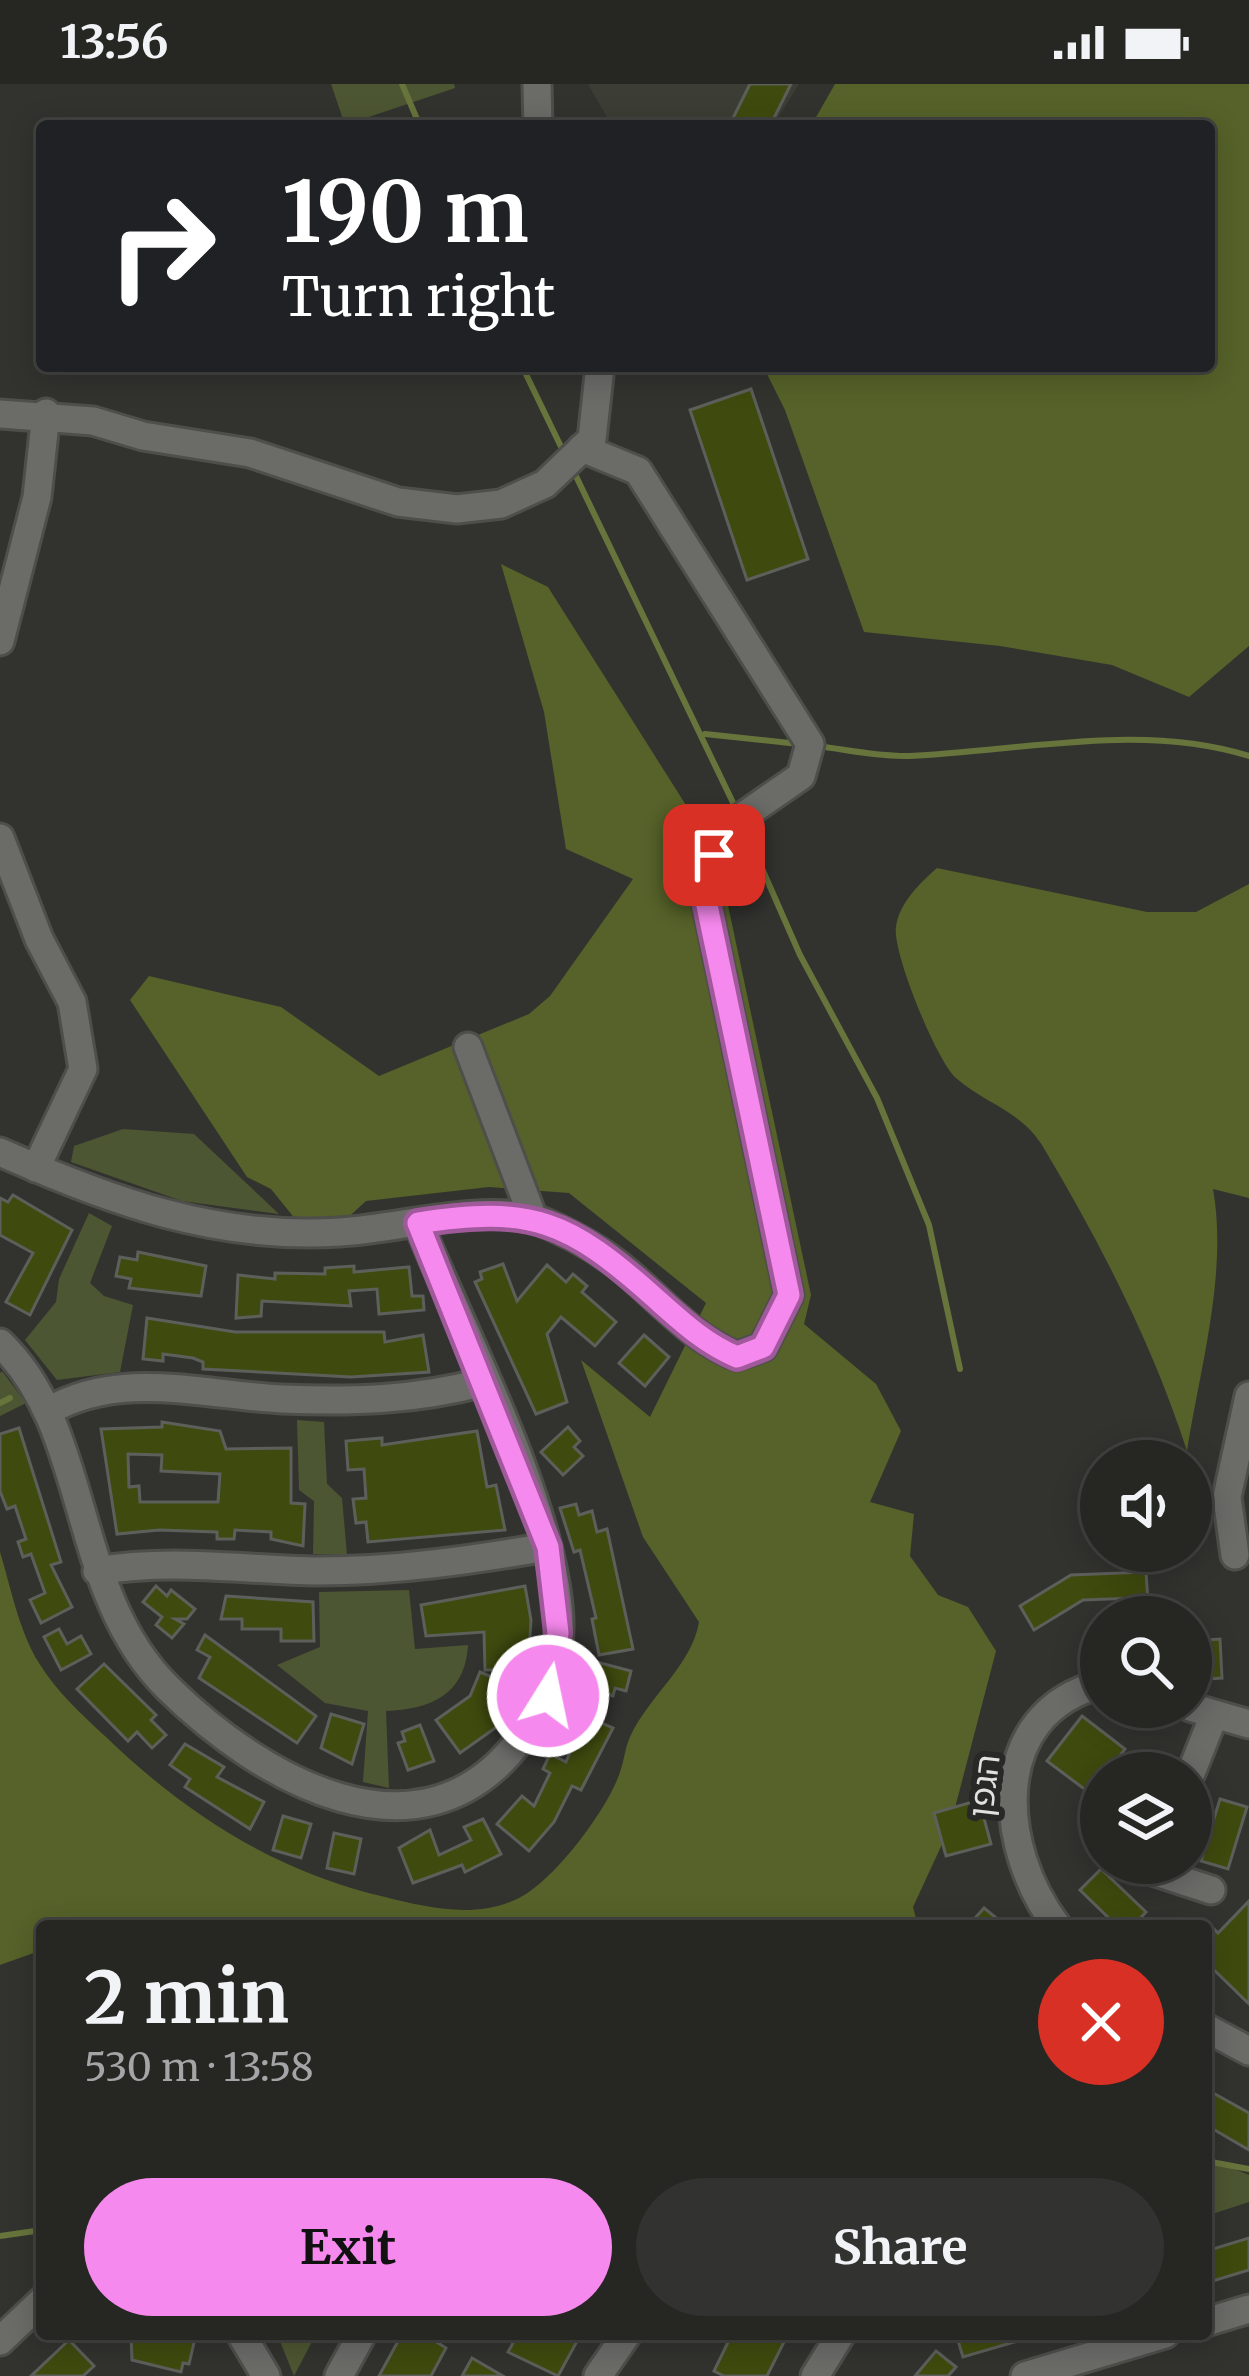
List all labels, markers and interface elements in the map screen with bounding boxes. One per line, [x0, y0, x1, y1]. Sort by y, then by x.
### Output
text: 13:56 [60, 14, 169, 70]
text: 190 m [282, 159, 529, 265]
icon: right [84, 168, 240, 324]
text: Turn right [282, 263, 555, 331]
pin [663, 804, 765, 906]
icon: arrive [681, 822, 747, 888]
map controls [1080, 1440, 1212, 1884]
button: sound [1080, 1440, 1212, 1572]
button: search [1080, 1596, 1212, 1728]
position arrow [485, 1633, 611, 1759]
street label: הגפן [960, 1752, 1009, 1820]
button: layers [1080, 1752, 1212, 1884]
text: 2 min [84, 1952, 289, 2043]
button: close [1038, 1959, 1164, 2085]
text: 530 m · 13:58 [84, 2043, 314, 2092]
button: Exit [84, 2178, 612, 2316]
button: Share [636, 2178, 1164, 2316]

